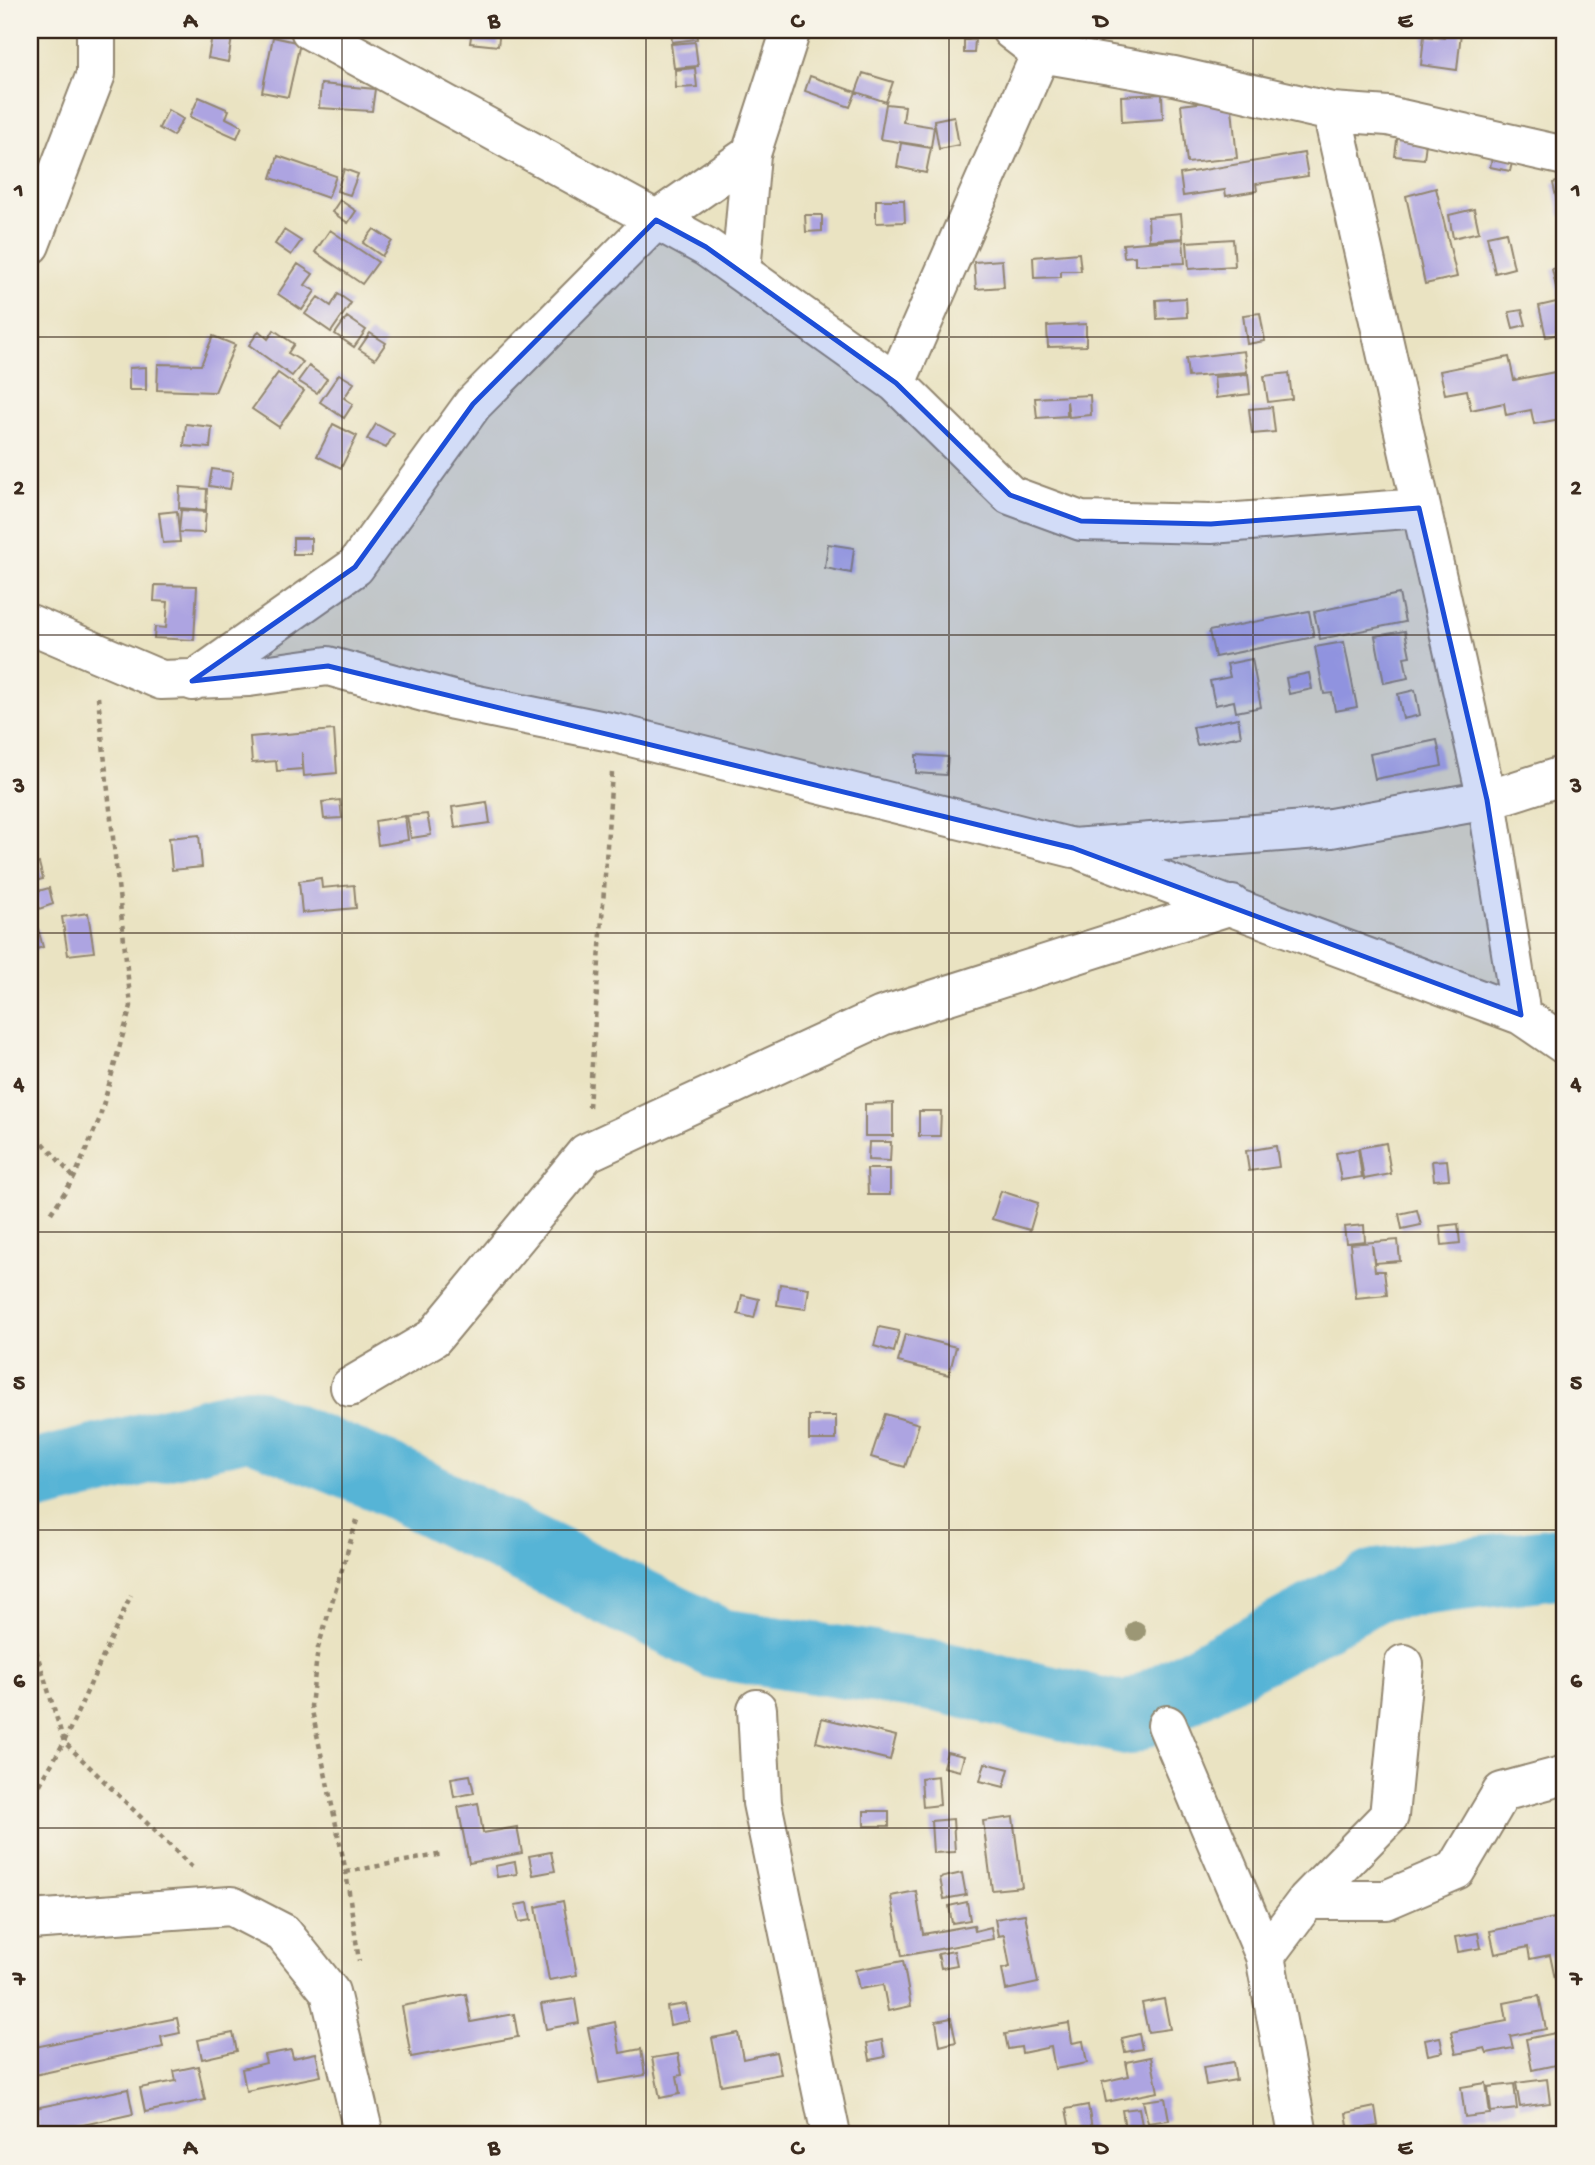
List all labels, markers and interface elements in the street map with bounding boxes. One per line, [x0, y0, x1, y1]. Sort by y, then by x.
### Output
text: A [182, 9, 198, 36]
text: B [487, 9, 501, 36]
text: C [791, 9, 806, 36]
text: D [1092, 9, 1110, 36]
text: E [1398, 9, 1414, 36]
text: 1 [13, 178, 24, 205]
text: 1 [1570, 178, 1581, 205]
text: 2 [13, 476, 25, 503]
text: 2 [1570, 476, 1582, 503]
text: 3 [12, 774, 25, 801]
text: 3 [1569, 774, 1582, 801]
text: 4 [13, 1072, 25, 1099]
text: 4 [1570, 1072, 1582, 1099]
text: 5 [13, 1371, 25, 1398]
text: 5 [1570, 1371, 1582, 1398]
text: 6 [13, 1669, 26, 1696]
text: 6 [1570, 1669, 1583, 1696]
text: 7 [12, 1967, 26, 1994]
text: 7 [1569, 1967, 1583, 1994]
text: A [182, 2136, 198, 2163]
text: B [487, 2136, 501, 2163]
text: C [791, 2136, 806, 2163]
text: D [1092, 2136, 1110, 2163]
text: E [1398, 2136, 1414, 2163]

